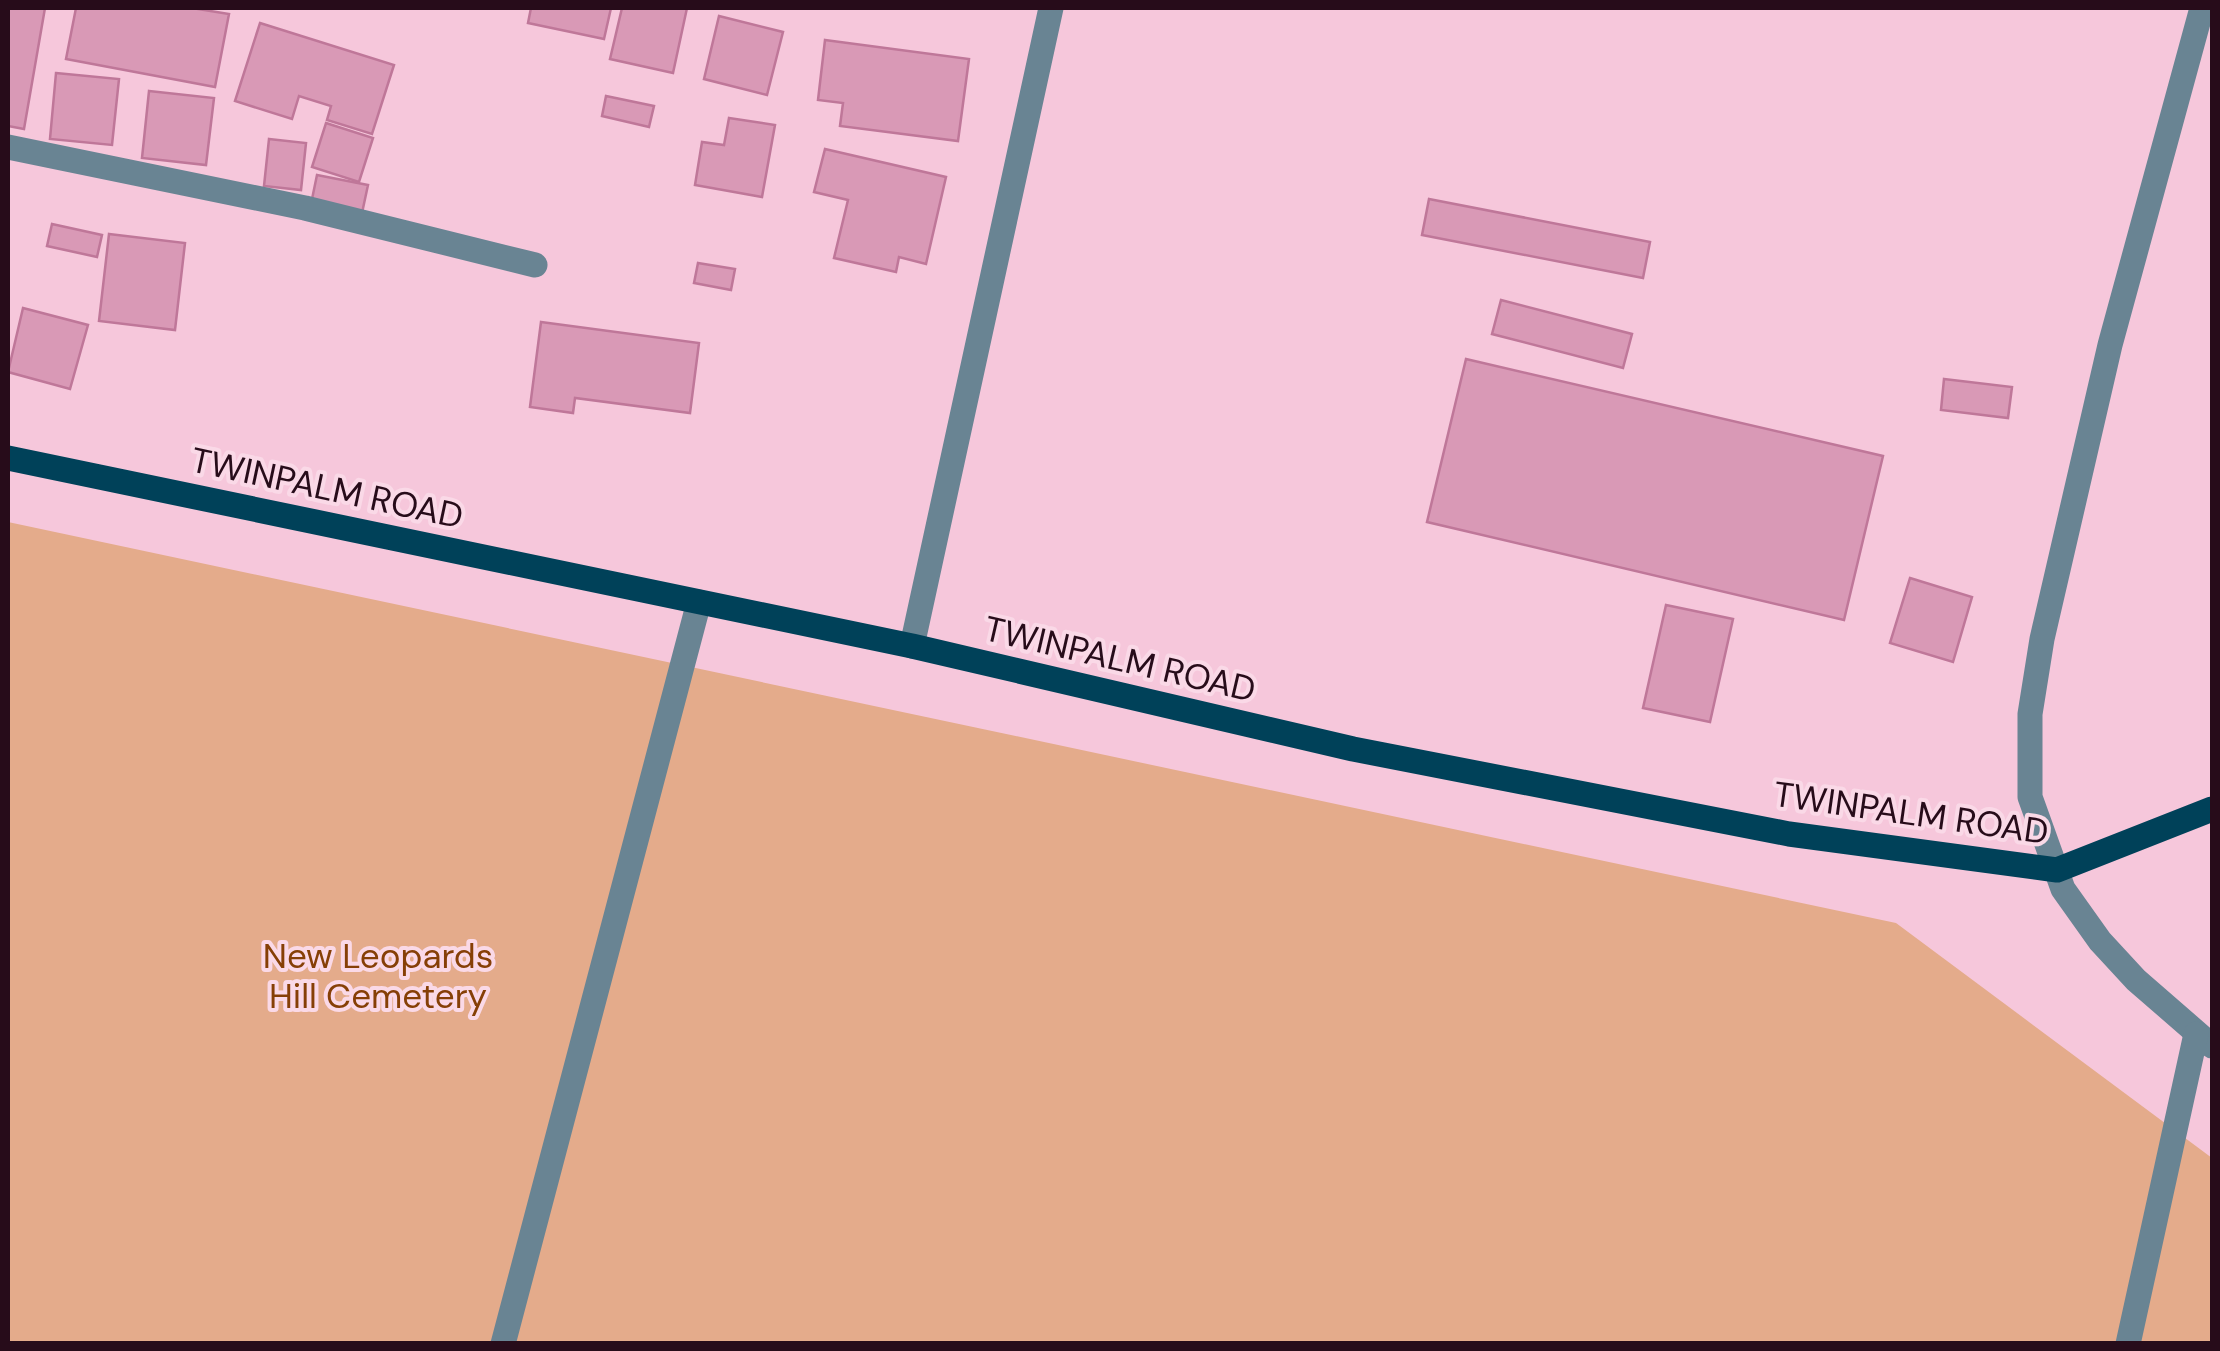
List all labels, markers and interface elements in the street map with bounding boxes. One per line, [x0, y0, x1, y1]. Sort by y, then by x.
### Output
street label: TWINPALM ROAD [187, 437, 467, 539]
street label: TWINPALM ROAD [980, 605, 1260, 713]
street label: TWINPALM ROAD [1771, 771, 2051, 855]
park label: New Leopards Hill Cemetery [263, 933, 493, 1019]

